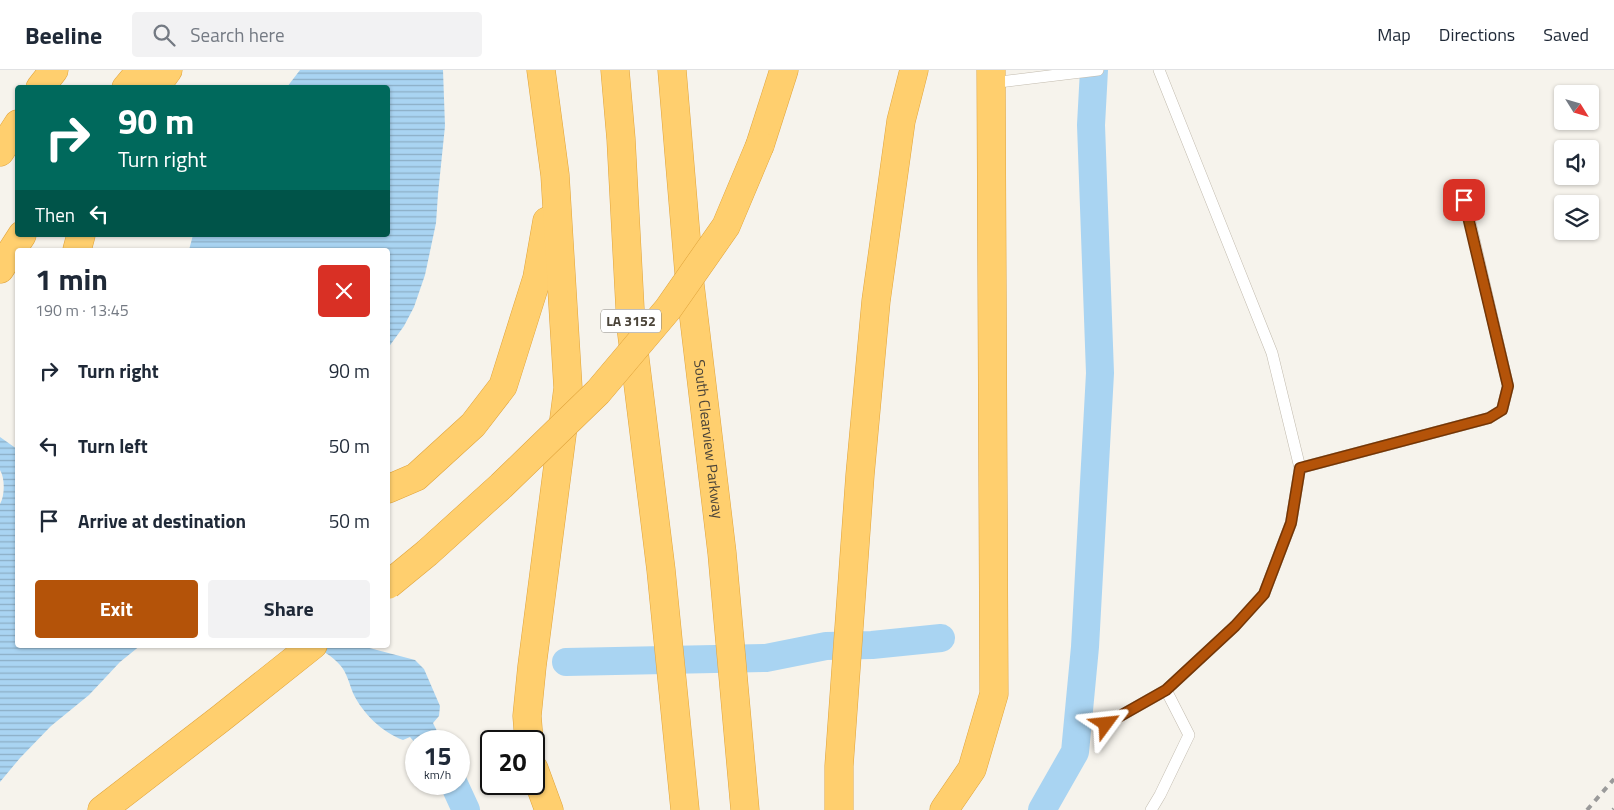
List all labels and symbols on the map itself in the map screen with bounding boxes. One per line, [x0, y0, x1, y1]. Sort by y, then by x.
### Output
north arrow [1554, 85, 1599, 130]
pin [1443, 179, 1485, 221]
road number: LA 3152 [601, 310, 661, 332]
street label: South Clearview Parkway [688, 358, 730, 520]
position arrow [1079, 697, 1131, 749]
speed limit sign: 20 [480, 730, 545, 795]

